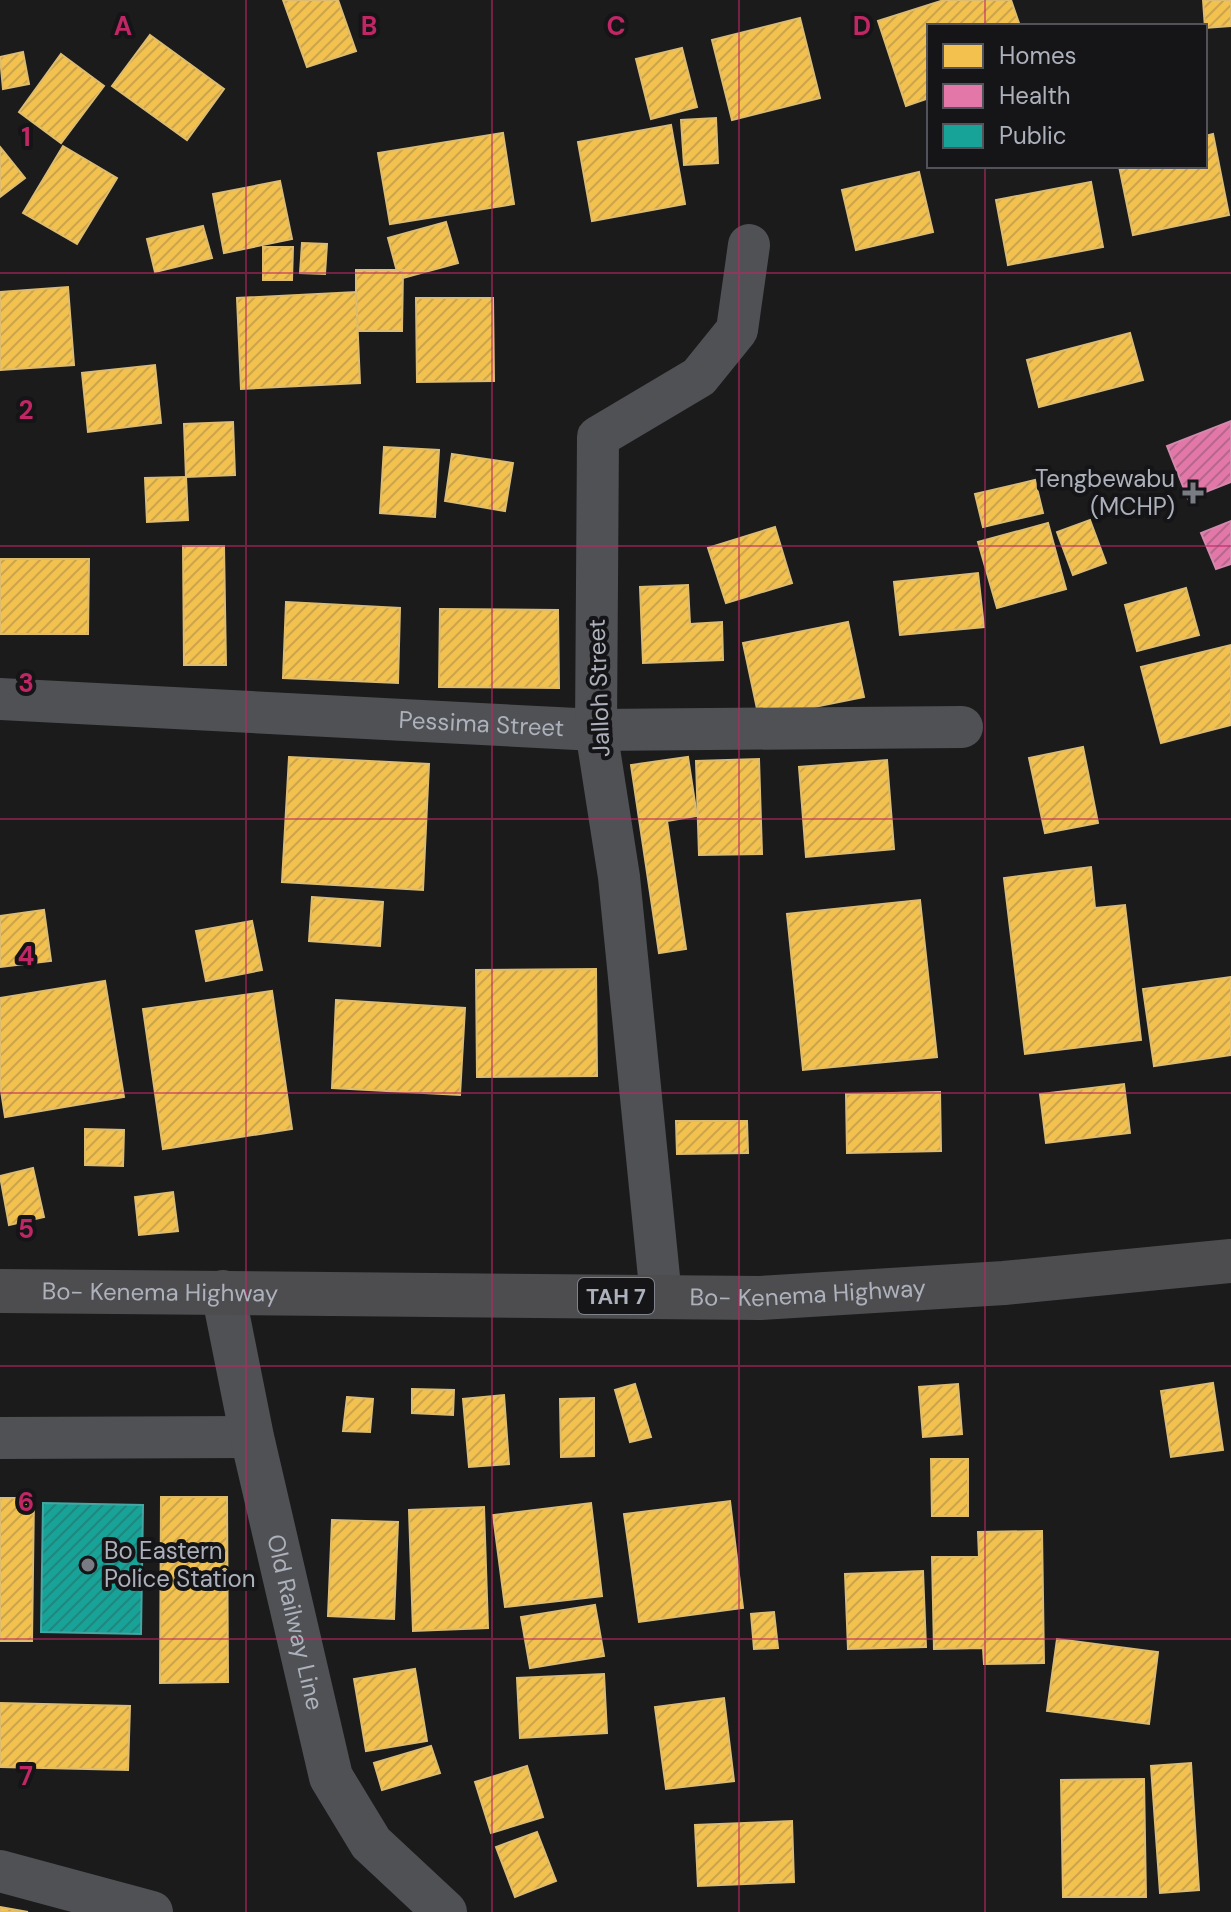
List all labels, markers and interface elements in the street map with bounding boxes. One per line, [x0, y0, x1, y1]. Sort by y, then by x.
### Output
text: A [114, 9, 132, 43]
text: B [361, 9, 377, 43]
text: C [606, 9, 626, 43]
text: D [853, 9, 871, 43]
legend [927, 24, 1207, 168]
text: Homes [999, 40, 1077, 71]
text: Health [999, 80, 1071, 111]
text: 1 [21, 120, 31, 154]
text: Public [999, 120, 1067, 151]
text: 2 [18, 393, 34, 427]
place label: Tengbewabu (MCHP) [1035, 463, 1175, 522]
marker: Tengbewabu (MCHP) [1182, 482, 1204, 504]
street label: Jalloh Street [581, 618, 616, 758]
text: 3 [18, 666, 34, 700]
street label: Pessima Street [398, 704, 565, 743]
text: 4 [18, 939, 34, 973]
text: 5 [18, 1212, 34, 1246]
street label: Bo- Kenema Highway [690, 1272, 927, 1313]
street label: Bo- Kenema Highway [42, 1275, 278, 1309]
road number: TAH 7 [578, 1278, 654, 1314]
text: 6 [18, 1485, 34, 1519]
street label: Old Railway Line [260, 1531, 331, 1713]
place label: Bo Eastern Police Station [104, 1535, 256, 1594]
marker: Bo Eastern Police Station [79, 1556, 97, 1574]
text: 7 [19, 1759, 33, 1793]

